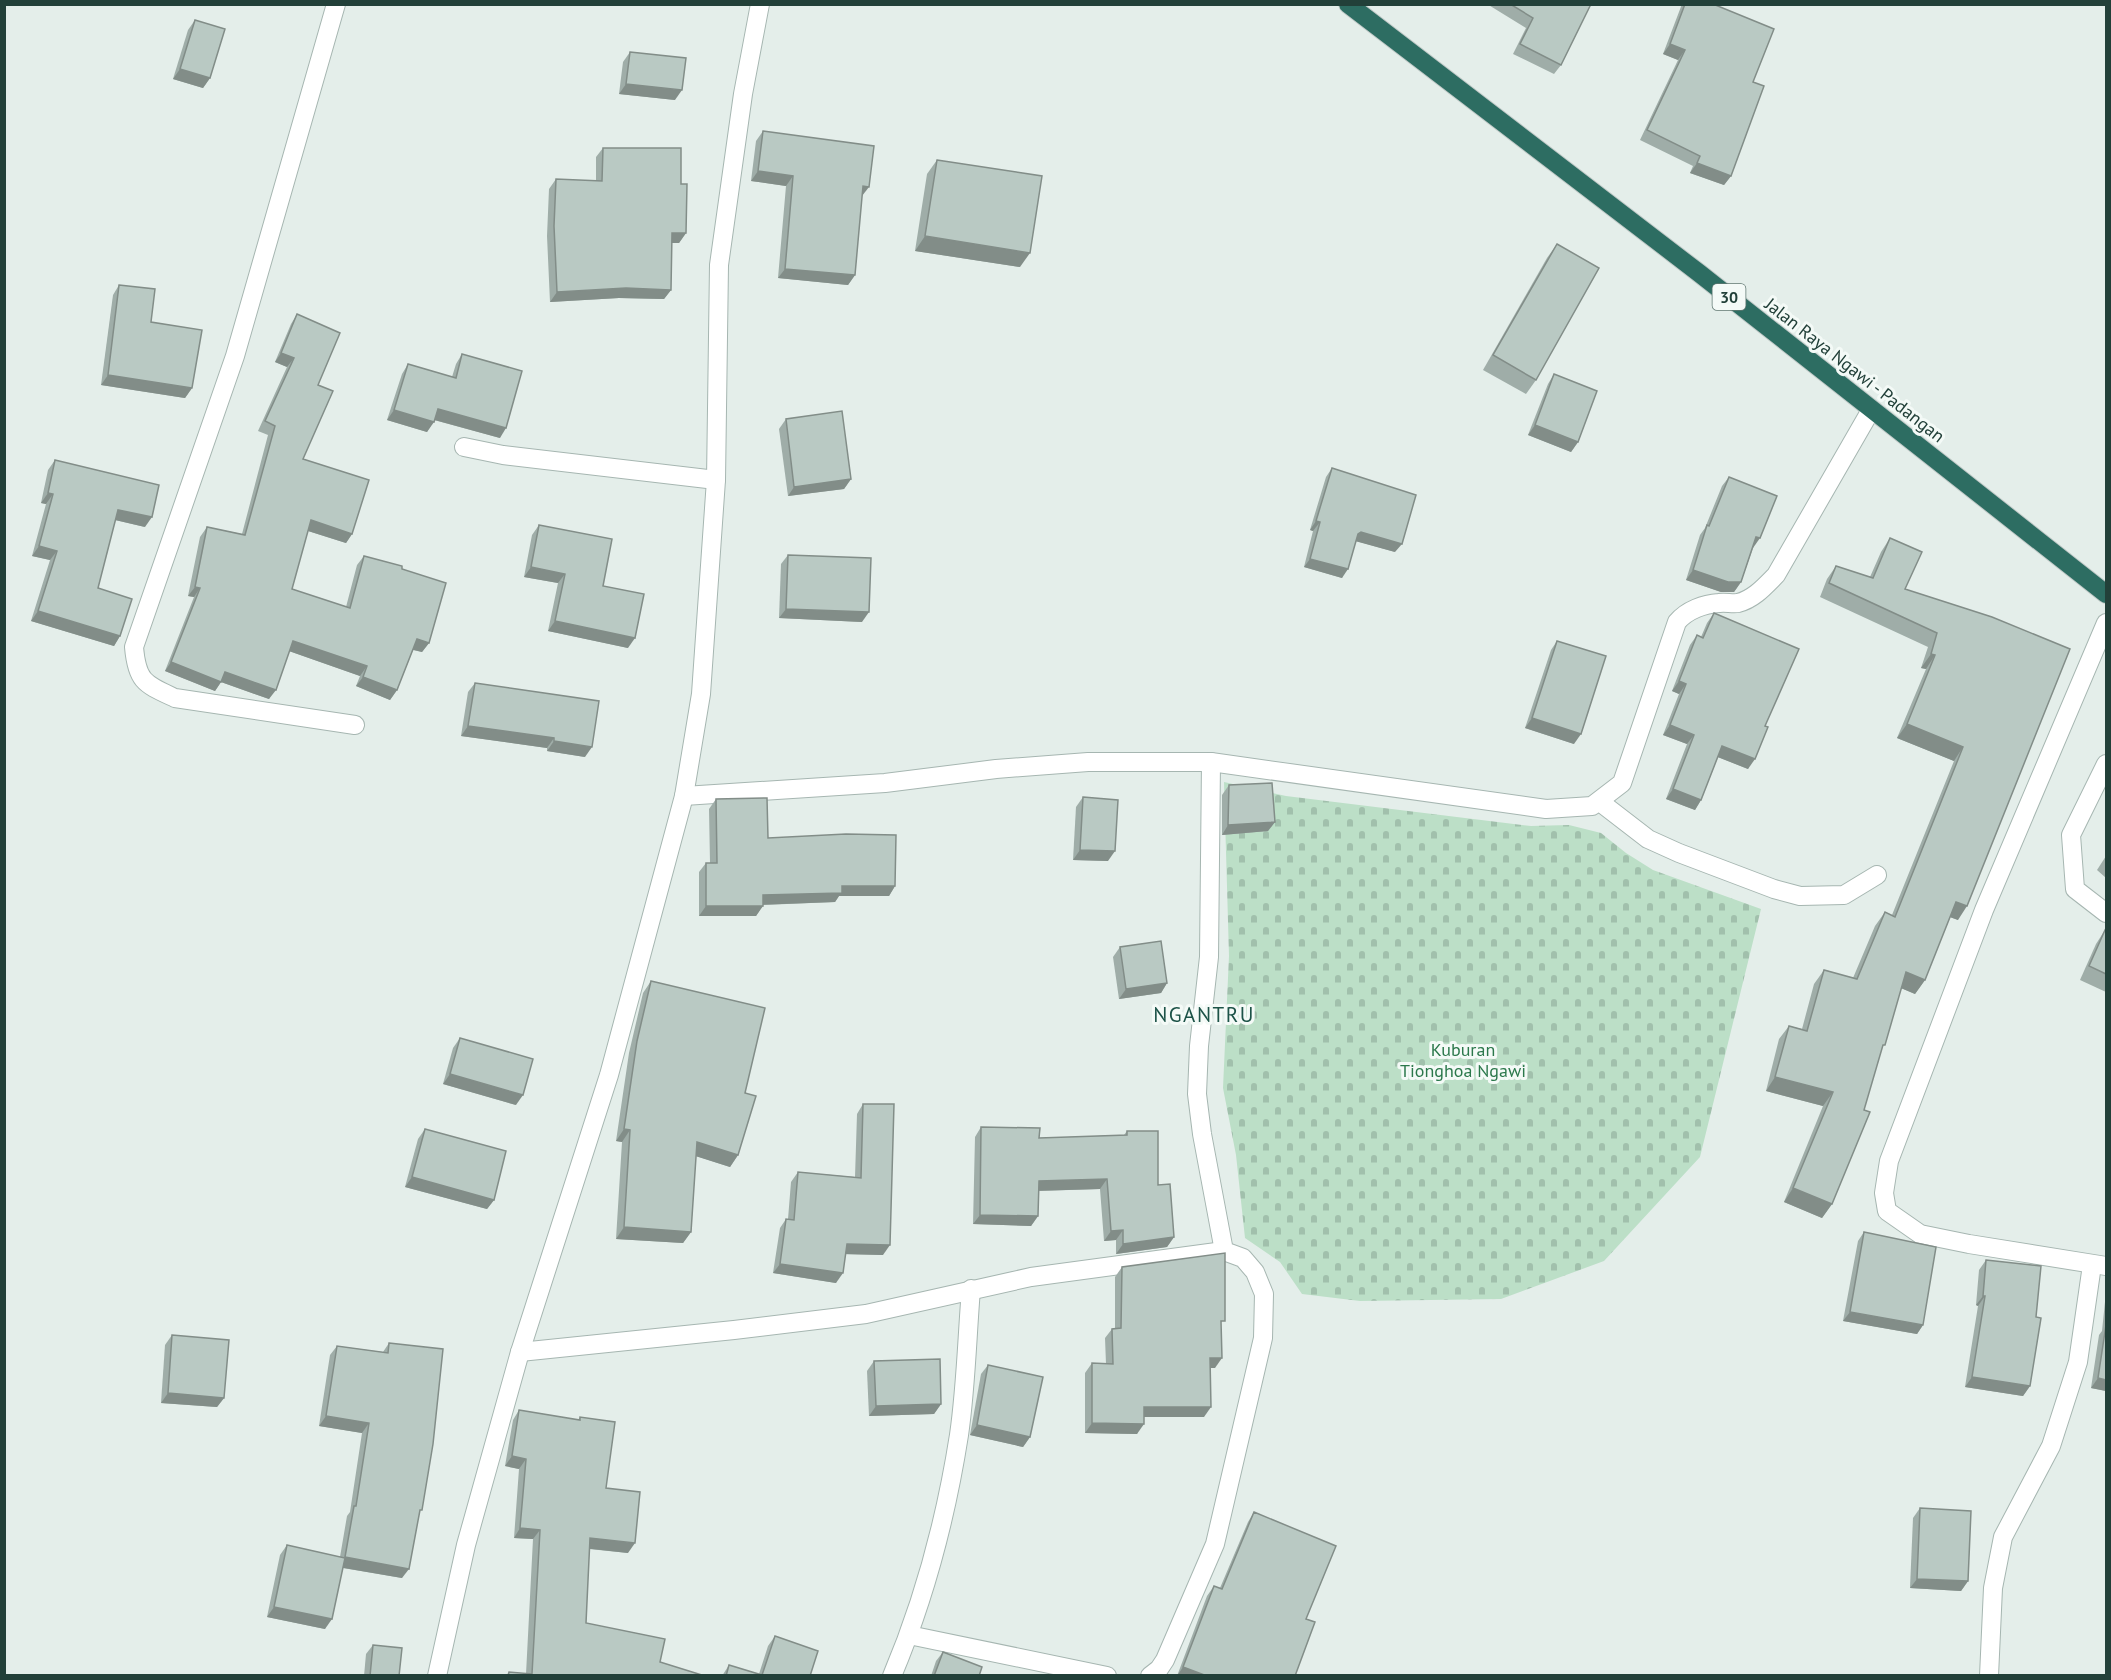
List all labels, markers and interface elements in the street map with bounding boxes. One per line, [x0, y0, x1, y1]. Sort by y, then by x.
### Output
road number: 30 [1712, 284, 1746, 310]
street label: Jalan Raya Ngawi - Padangan [1760, 292, 1949, 447]
district label: NGANTRU [1153, 1001, 1255, 1028]
park label: Kuburan Tionghoa Ngawi [1400, 1038, 1526, 1082]

